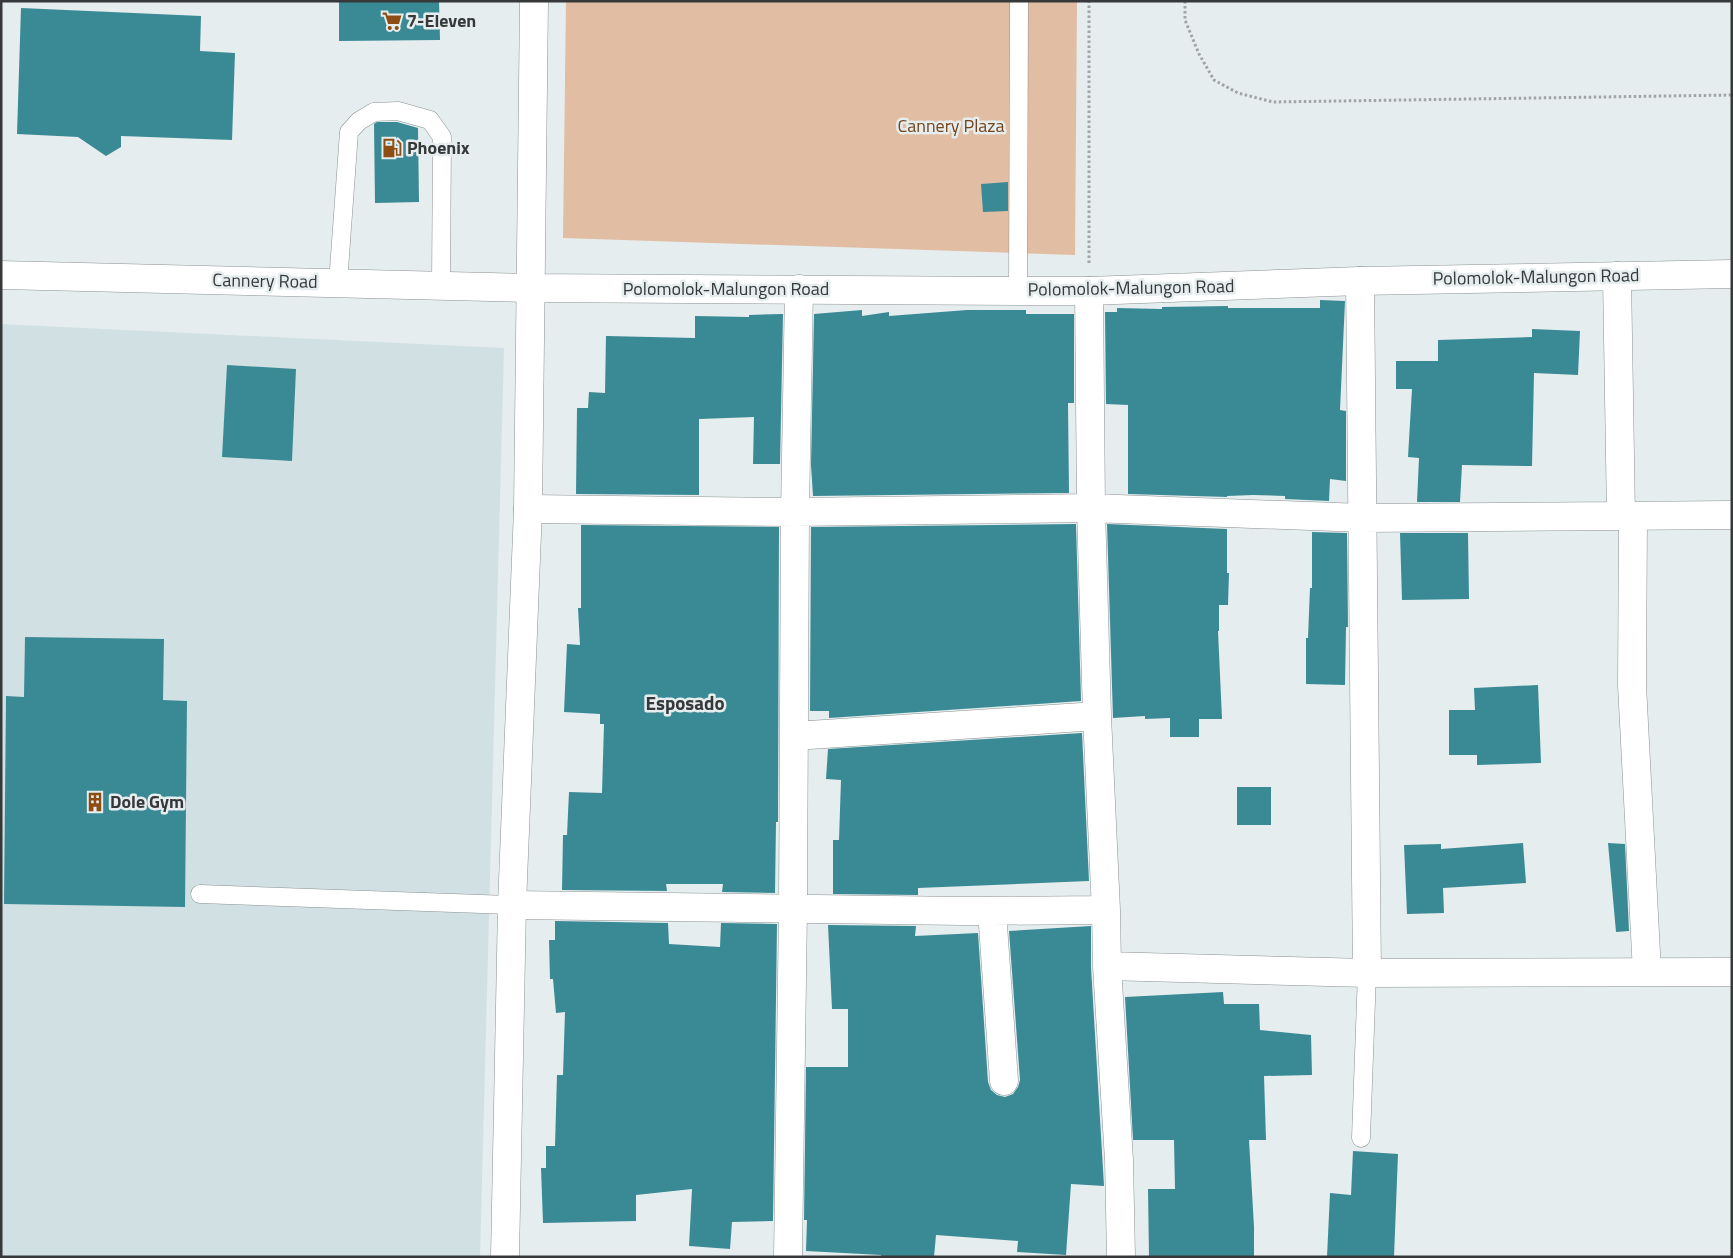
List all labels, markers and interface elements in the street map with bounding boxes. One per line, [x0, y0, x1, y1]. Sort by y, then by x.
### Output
place label: 7-Eleven [407, 7, 476, 34]
supermarket icon: 7-Eleven [381, 10, 403, 32]
park label: Cannery Plaza [897, 112, 1005, 139]
place label: Phoenix [407, 134, 470, 161]
fuel station icon: Phoenix [381, 137, 403, 159]
street label: Polomolok-Malungon Road [1432, 261, 1640, 292]
street label: Cannery Road [212, 266, 318, 295]
street label: Polomolok-Malungon Road [1027, 272, 1235, 303]
street label: Polomolok-Malungon Road [623, 275, 829, 302]
district label: Esposado [645, 688, 725, 717]
place label: Dole Gym [110, 788, 184, 815]
building icon: Dole Gym [84, 791, 106, 813]

